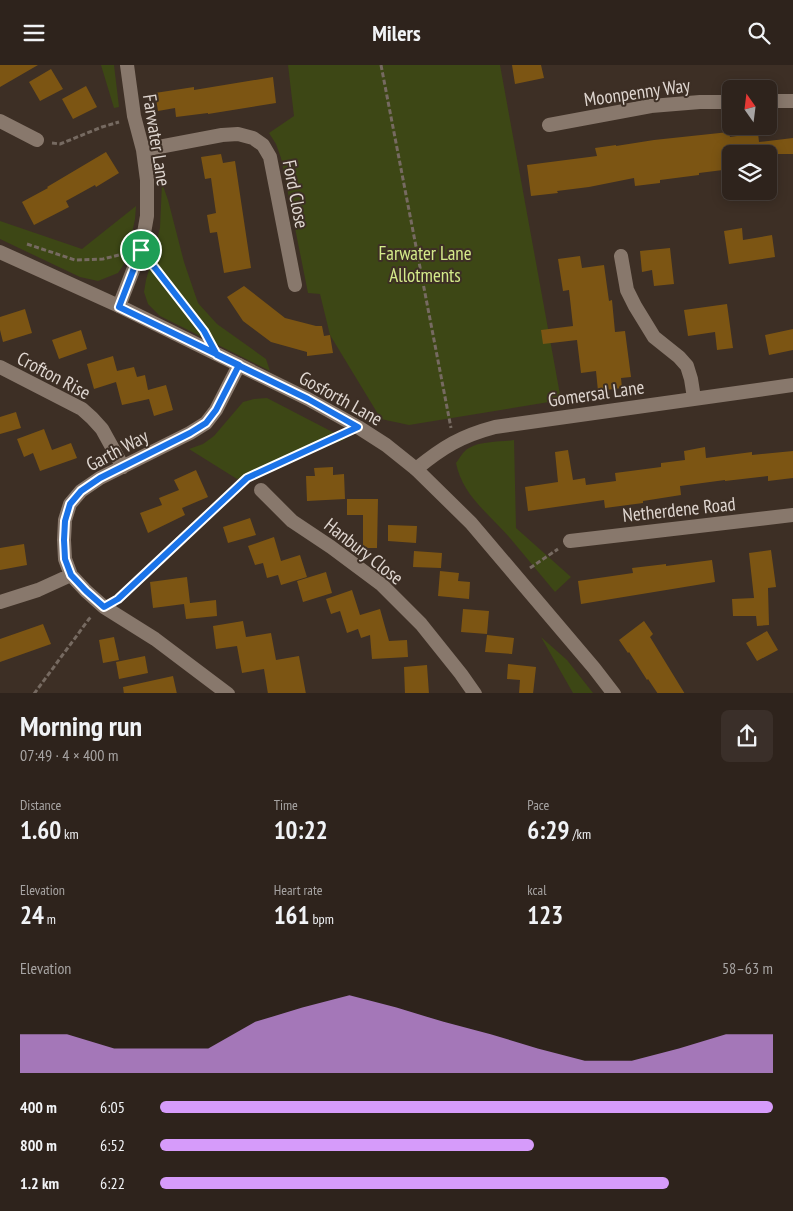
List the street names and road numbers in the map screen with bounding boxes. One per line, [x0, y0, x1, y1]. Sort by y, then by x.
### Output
street label: Moonpenny Way [582, 73, 692, 111]
street label: Farwater Lane [138, 92, 176, 188]
street label: Ford Close [278, 158, 314, 230]
street label: Crofton Rise [13, 346, 95, 404]
street label: Gosforth Lane [295, 365, 387, 431]
street label: Gomersal Lane [546, 374, 646, 412]
street label: Garth Way [82, 423, 153, 476]
street label: Netherdene Road [621, 491, 737, 527]
street label: Hanbury Close [320, 513, 409, 589]

